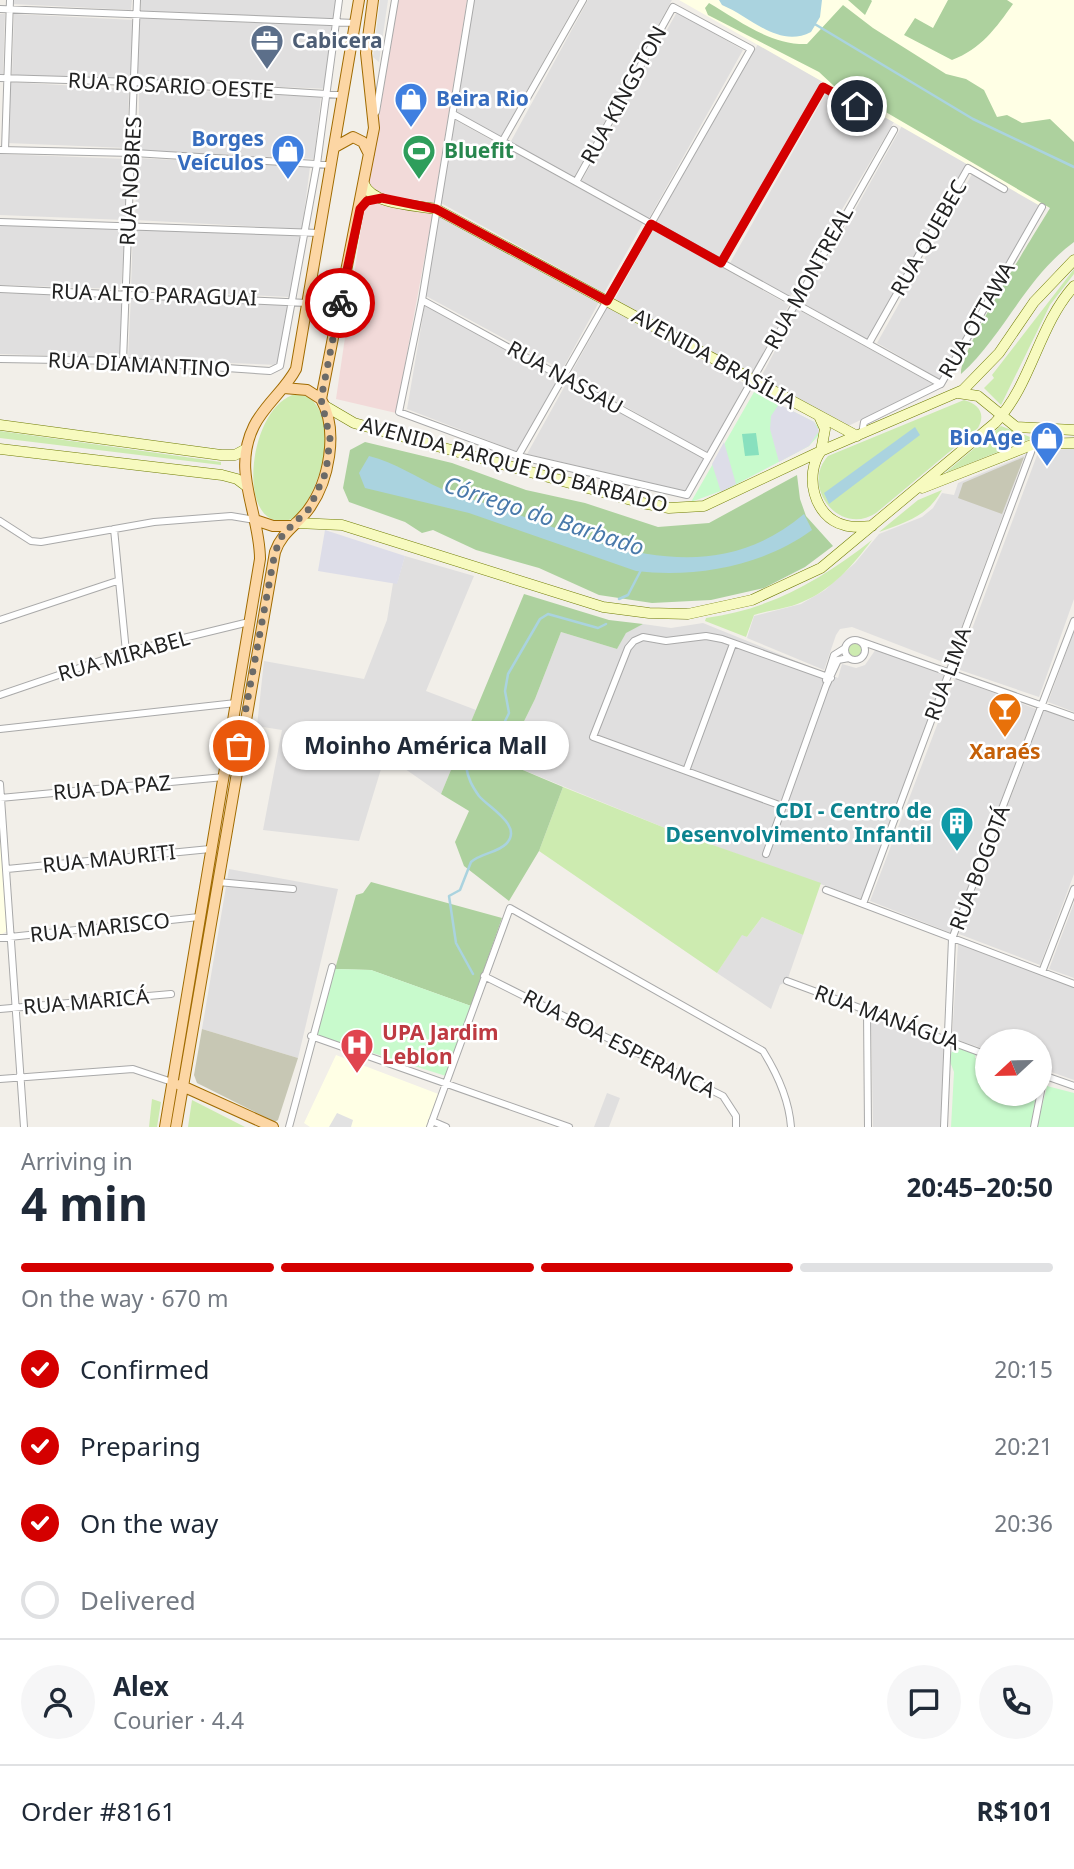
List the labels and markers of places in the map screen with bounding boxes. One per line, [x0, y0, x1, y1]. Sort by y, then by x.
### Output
office icon: Cabicera [248, 22, 286, 71]
place label: Cabicera [292, 26, 383, 54]
pin [827, 76, 887, 136]
shop icon: Beira Rio [392, 80, 430, 129]
place label: Beira Rio [436, 84, 529, 112]
place label: Borges Veículos [178, 124, 264, 176]
shop icon: Borges Veículos [269, 132, 307, 181]
sports icon: Bluefit [400, 132, 438, 181]
place label: Bluefit [444, 136, 514, 164]
shop icon: BioAge [1028, 419, 1066, 468]
place label: BioAge [949, 423, 1023, 451]
bar icon: Xaraés [986, 690, 1024, 739]
pin [209, 716, 269, 776]
callout: Moinho América Mall [281, 722, 568, 770]
place label: Xaraés [969, 737, 1041, 765]
place label: CDI - Centro de Desenvolvimento Infantil [666, 796, 932, 848]
building icon: CDI - Centro de Desenvolvimento Infantil [938, 804, 976, 853]
place label: UPA Jardim Leblon [382, 1018, 498, 1070]
hospital icon: UPA Jardim Leblon [338, 1026, 376, 1075]

